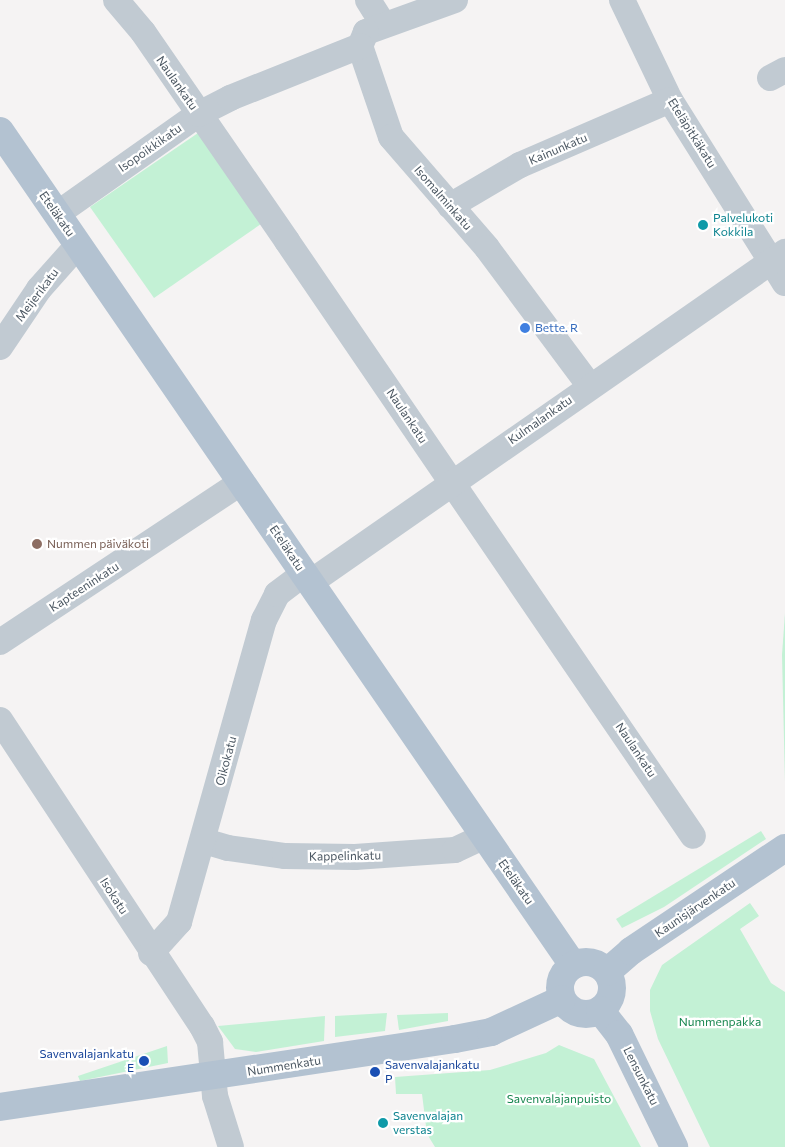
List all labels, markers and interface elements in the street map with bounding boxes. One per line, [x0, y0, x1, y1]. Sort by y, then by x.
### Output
street label: Naulankatu [153, 53, 201, 113]
street label: Eteläpitkäkatu [665, 95, 719, 171]
street label: Isopoikkikatu [116, 121, 184, 175]
street label: Kainunkatu [527, 130, 589, 168]
street label: Isomalminkatu [411, 163, 475, 233]
street label: Eteläkatu [36, 189, 78, 239]
place label: Palvelukoti Kokkila [713, 211, 773, 239]
marker: Palvelukoti Kokkila [697, 219, 709, 231]
street label: Meijerikatu [12, 266, 62, 324]
place label: Bette. R [535, 321, 578, 335]
marker: Bette. R [519, 322, 531, 334]
street label: Naulankatu [384, 386, 430, 446]
street label: Kulmalankatu [505, 393, 575, 447]
street label: Eteläkatu [267, 522, 307, 574]
place label: Nummen päiväkoti [47, 537, 149, 551]
marker: Nummen päiväkoti [31, 538, 43, 550]
street label: Kapteeninkatu [47, 559, 121, 615]
street label: Naulankatu [613, 720, 659, 780]
street label: Oikokatu [212, 735, 240, 787]
street label: Kappelinkatu [309, 848, 381, 864]
street label: Eteläkatu [495, 857, 537, 907]
street label: Isokatu [97, 875, 131, 917]
street label: Kaunisjärvenkatu [652, 876, 738, 940]
park label: Nummenpakka [679, 1015, 761, 1029]
street label: Lensunkatu [620, 1044, 662, 1108]
place label: Savenvalajankatu E [40, 1047, 134, 1075]
street label: Nummenkatu [246, 1053, 322, 1079]
marker: Savenvalajankatu E [138, 1055, 150, 1067]
place label: Savenvalajankatu P [385, 1058, 479, 1086]
marker: Savenvalajankatu P [369, 1066, 381, 1078]
park label: Savenvalajanpuisto [507, 1092, 611, 1106]
place label: Savenvalajan verstas [393, 1109, 463, 1137]
marker: Savenvalajan verstas [377, 1117, 389, 1129]

